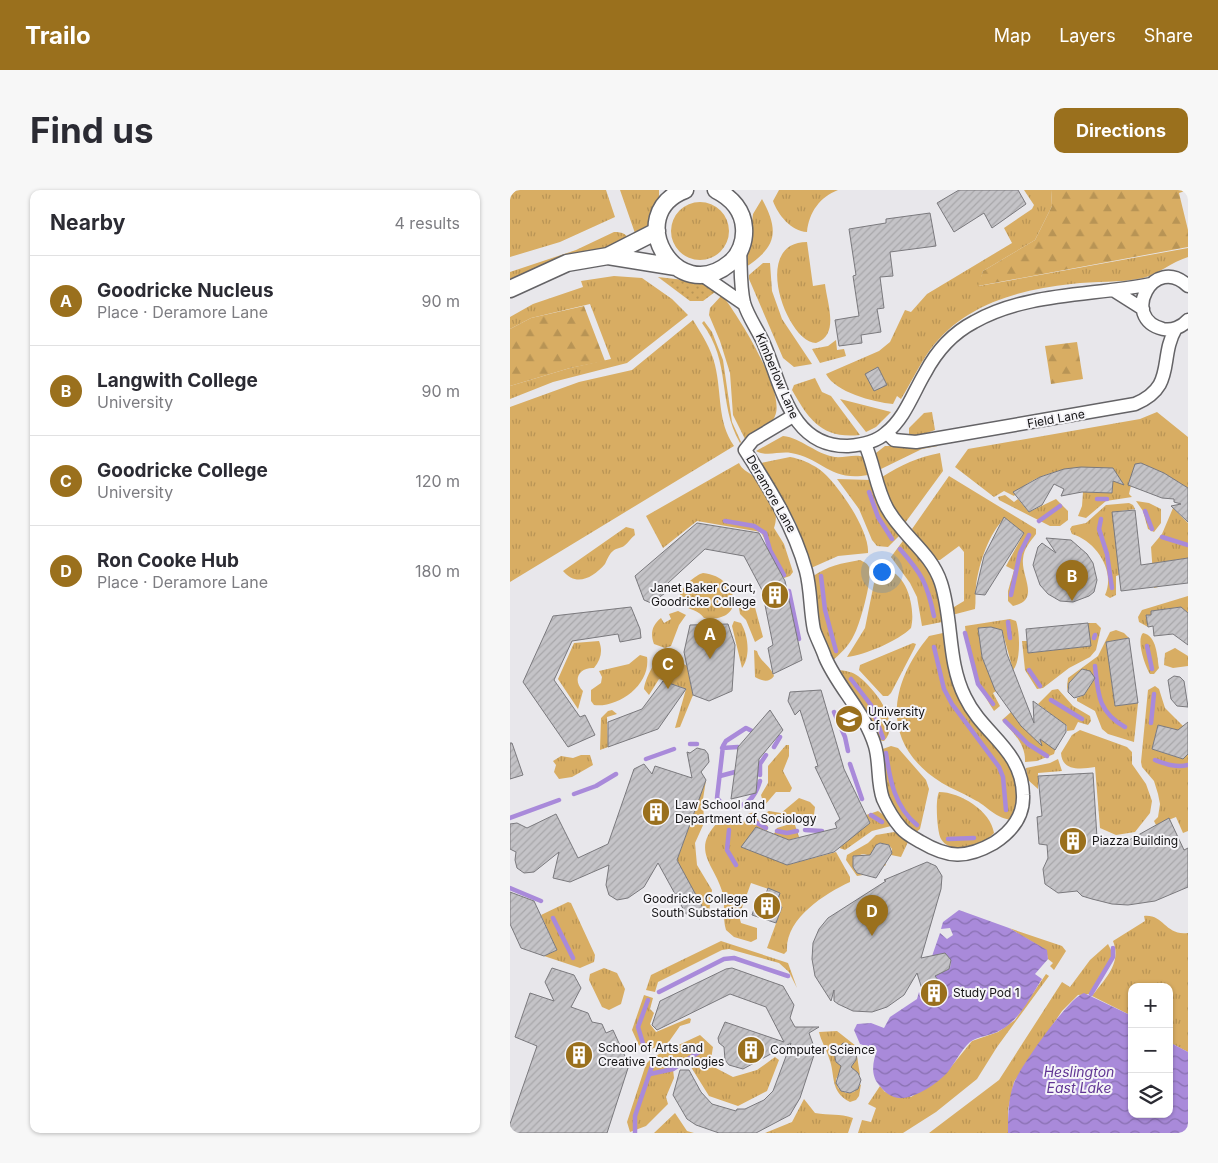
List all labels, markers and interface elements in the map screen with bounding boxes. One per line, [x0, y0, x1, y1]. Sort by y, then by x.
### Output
text: Trailo [25, 21, 91, 50]
text: Map [994, 25, 1031, 46]
text: Layers [1059, 25, 1116, 46]
text: Share [1144, 25, 1193, 46]
button: Directions [1054, 108, 1188, 153]
text: Find us [30, 109, 154, 151]
text: Nearby [50, 210, 125, 235]
text: 4 results [395, 213, 460, 233]
text: Goodricke Nucleus [97, 279, 274, 302]
text: A [60, 291, 72, 311]
text: 90 m [421, 291, 460, 311]
text: Place · Deramore Lane [97, 302, 268, 322]
street label: Kimberlow Lane [753, 331, 802, 421]
text: Langwith College [97, 369, 258, 392]
text: B [61, 381, 71, 401]
text: 90 m [421, 381, 460, 401]
text: University [97, 392, 173, 412]
street label: Field Lane [1026, 406, 1086, 431]
street label: Deramore Lane [743, 452, 800, 535]
text: Goodricke College [97, 459, 268, 482]
text: C [60, 471, 72, 491]
text: 120 m [415, 471, 460, 491]
text: University [97, 482, 173, 502]
text: Ron Cooke Hub [97, 549, 239, 572]
your location [869, 559, 895, 585]
pin: B [1056, 560, 1088, 601]
text: D [60, 561, 72, 581]
text: 180 m [415, 561, 460, 581]
text: Place · Deramore Lane [97, 572, 268, 592]
place label: Janet Baker Court, Goodricke College [650, 580, 756, 609]
building icon: Janet Baker Court, Goodricke College [760, 580, 790, 610]
pin: A [694, 618, 726, 659]
pin: C [652, 648, 684, 689]
school or university icon: University of York [834, 704, 864, 734]
place label: University of York [868, 704, 925, 733]
building icon: Law School and Department of Sociology [641, 797, 671, 827]
place label: Law School and Department of Sociology [675, 797, 817, 826]
building icon: Piazza Building [1058, 826, 1088, 856]
place label: Piazza Building [1092, 833, 1178, 848]
place label: Goodricke College South Substation [643, 891, 748, 920]
building icon: Goodricke College South Substation [752, 891, 782, 921]
pin: D [856, 895, 888, 936]
building icon: Study Pod 1 [919, 978, 949, 1008]
map controls [1128, 983, 1173, 1118]
button: + [1128, 983, 1173, 1028]
place label: Study Pod 1 [953, 985, 1020, 1000]
button: − [1128, 1028, 1173, 1073]
building icon: Computer Science [736, 1035, 766, 1065]
building icon: School of Arts and Creative Technologies [564, 1040, 594, 1070]
place label: School of Arts and Creative Technologies [598, 1040, 724, 1069]
place label: Computer Science [770, 1042, 875, 1057]
water label: Heslington East Lake [1044, 1063, 1114, 1096]
button: layers [1128, 1073, 1173, 1118]

